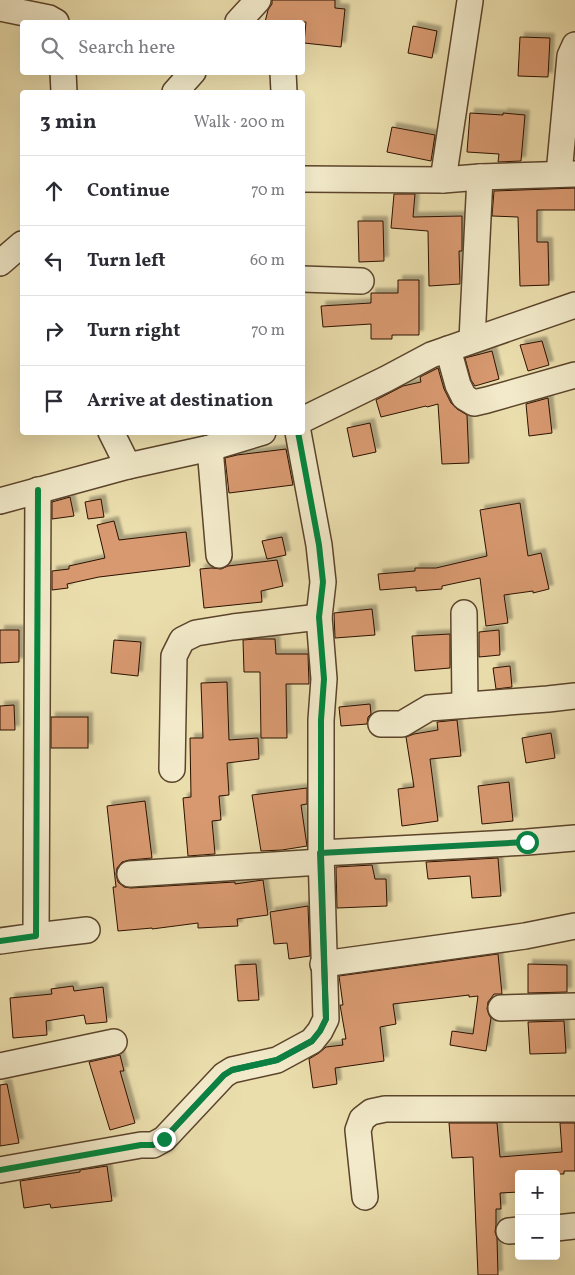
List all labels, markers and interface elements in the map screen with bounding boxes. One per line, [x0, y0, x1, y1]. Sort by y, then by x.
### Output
search box [20, 20, 305, 75]
icon: search [38, 34, 66, 62]
text: Search here [78, 35, 175, 61]
text: 3 min [40, 108, 96, 137]
text: Walk · 200 m [194, 112, 285, 134]
icon: ahead [40, 177, 68, 205]
text: Continue [87, 178, 170, 204]
text: 70 m [251, 180, 285, 202]
icon: left [40, 247, 68, 275]
text: Turn left [87, 248, 166, 274]
text: 60 m [250, 250, 285, 272]
icon: right [40, 317, 68, 345]
text: Turn right [87, 318, 180, 344]
text: 70 m [251, 320, 285, 342]
icon: arrive [40, 387, 68, 415]
text: Arrive at destination [87, 388, 273, 414]
route start [516, 831, 539, 854]
route end [153, 1128, 176, 1151]
map controls [515, 1170, 560, 1260]
button: + [515, 1170, 560, 1215]
button: − [515, 1215, 560, 1260]

